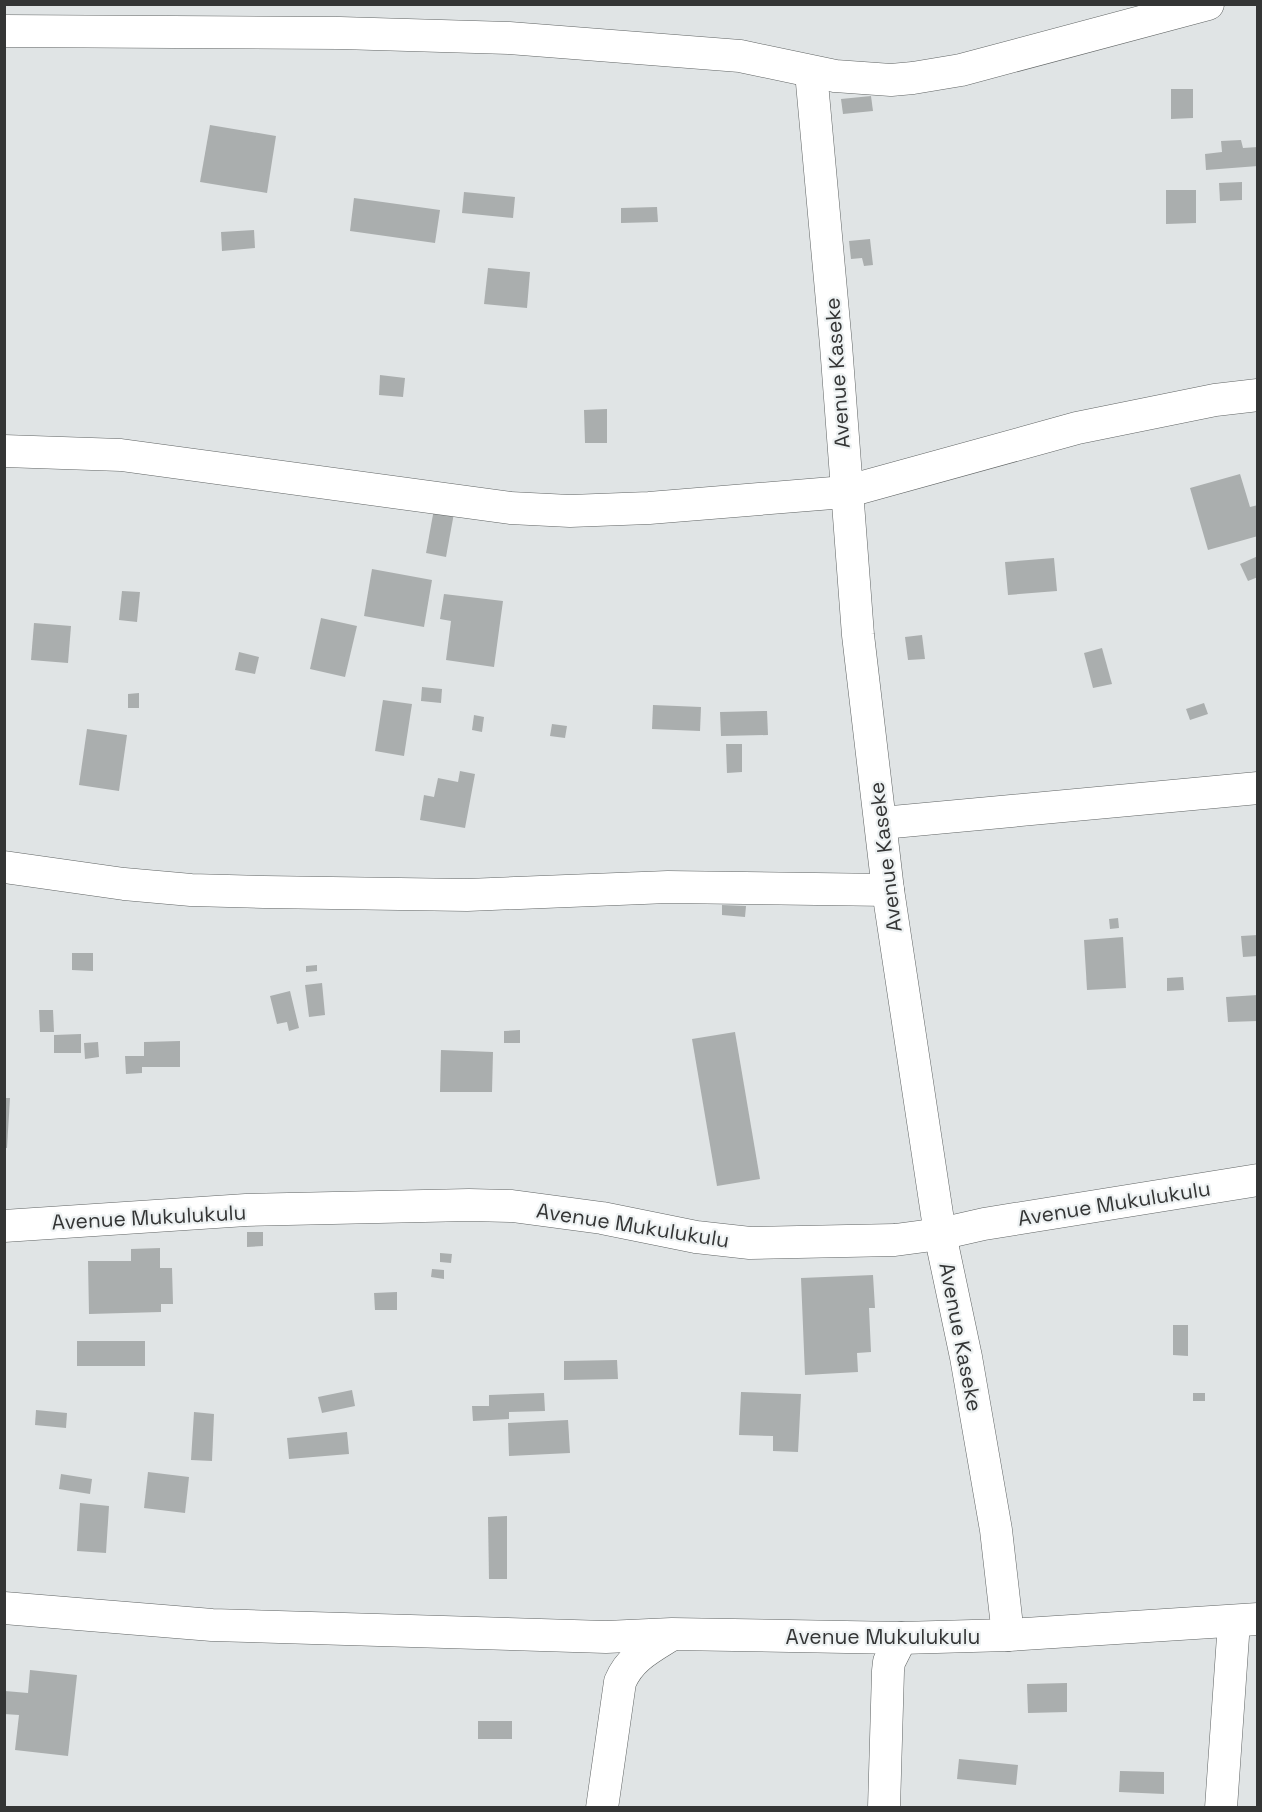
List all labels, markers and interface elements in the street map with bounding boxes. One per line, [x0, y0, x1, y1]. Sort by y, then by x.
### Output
street label: Avenue Kaseke [818, 297, 856, 449]
street label: Avenue Kaseke [862, 780, 908, 934]
street label: Avenue Mukulukulu [1016, 1174, 1212, 1232]
street label: Avenue Mukulukulu [535, 1196, 731, 1254]
street label: Avenue Mukulukulu [51, 1198, 247, 1236]
street label: Avenue Kaseke [933, 1260, 989, 1414]
street label: Avenue Mukulukulu [786, 1623, 980, 1650]

